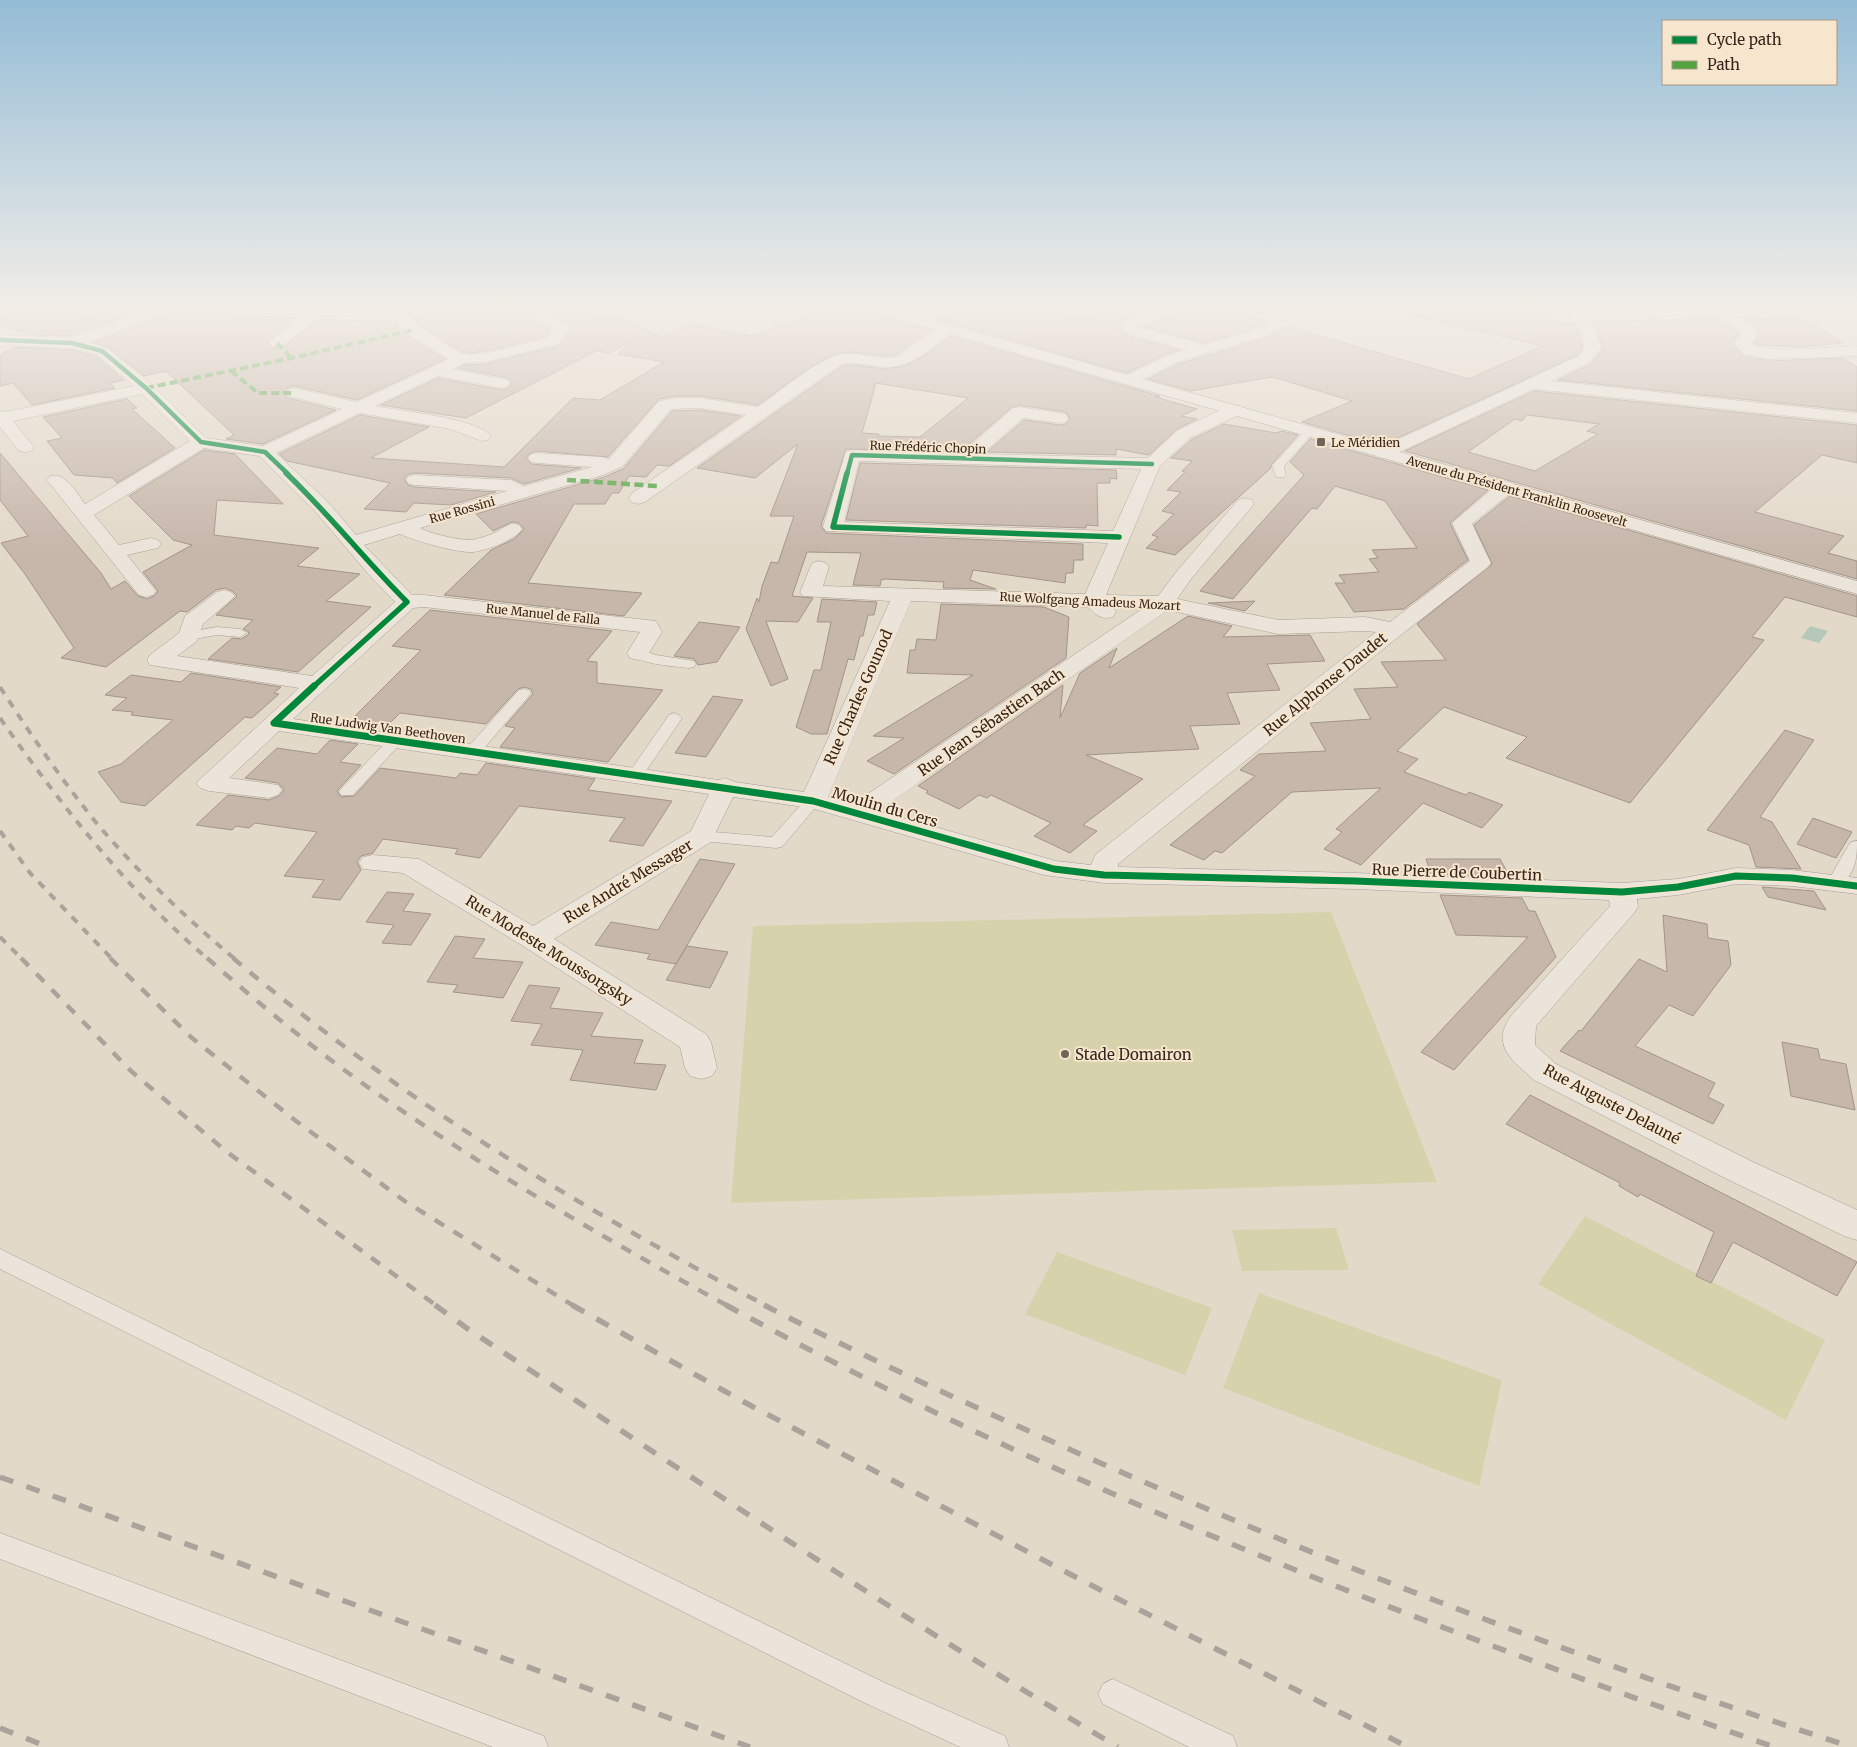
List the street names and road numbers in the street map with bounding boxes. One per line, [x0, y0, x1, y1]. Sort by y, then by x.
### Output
street label: Rue Frédéric Chopin [869, 437, 987, 457]
street label: Avenue du Président Franklin Roosevelt [1404, 452, 1629, 530]
street label: Rue Rossini [428, 493, 497, 526]
street label: Rue Wolfgang Amadeus Mozart [999, 589, 1181, 613]
street label: Rue Manuel de Falla [485, 601, 601, 628]
street label: Rue Charles Gounod [820, 626, 896, 768]
street label: Rue Alphonse Daudet [1259, 628, 1391, 740]
street label: Rue Jean Sébastien Bach [914, 664, 1068, 780]
street label: Rue Ludwig Van Beethoven [309, 710, 467, 746]
street label: Moulin du Cers [830, 783, 940, 831]
street label: Rue André Messager [560, 835, 696, 927]
street label: Rue Pierre de Coubertin [1371, 860, 1543, 884]
street label: Rue Modeste Moussorgsky [462, 891, 636, 1009]
street label: Rue Auguste Delauné [1540, 1060, 1684, 1148]

